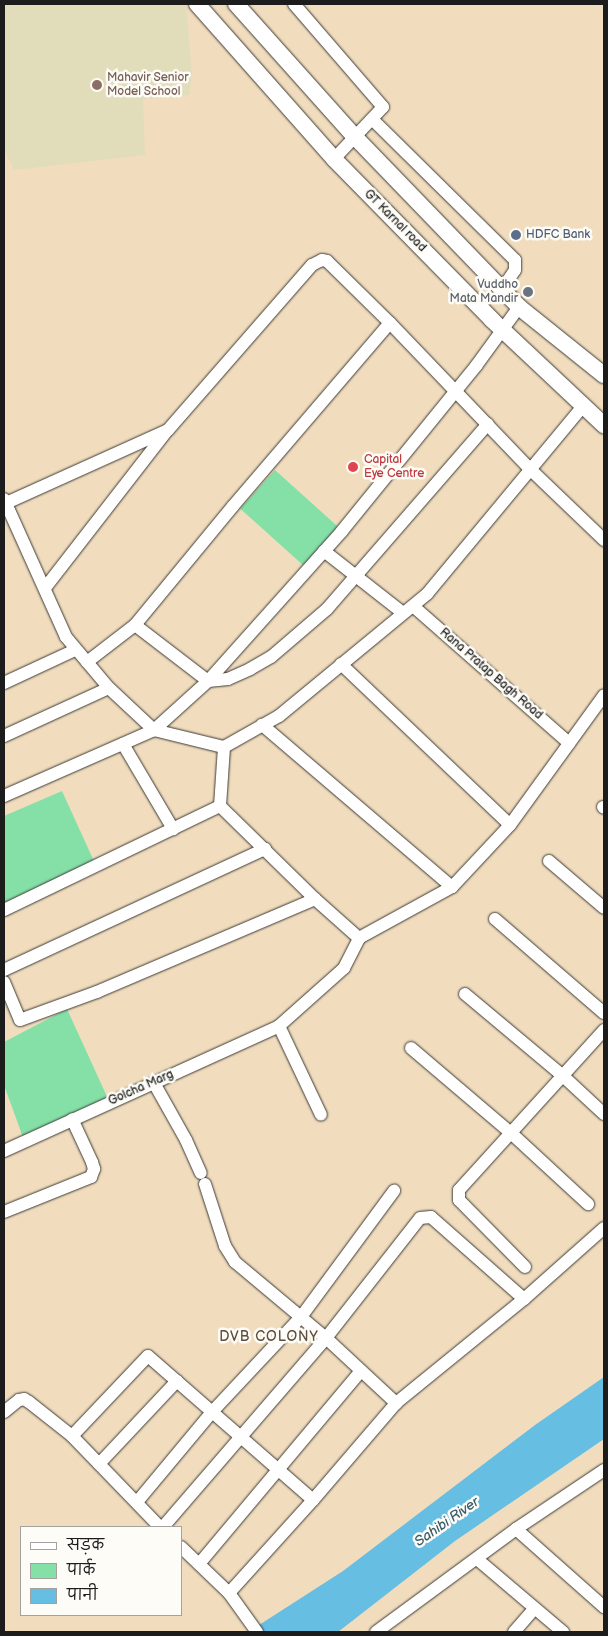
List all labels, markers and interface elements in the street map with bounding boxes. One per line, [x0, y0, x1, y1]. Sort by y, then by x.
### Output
place label: Mahavir Senior Model School [107, 71, 189, 99]
marker: Mahavir Senior Model School [91, 79, 103, 91]
street label: GT Karnal road [361, 187, 429, 255]
place label: HDFC Bank [526, 228, 590, 242]
marker: HDFC Bank [510, 229, 522, 241]
place label: Vuddho Mata Mandir [450, 278, 518, 306]
marker: Vuddho Mata Mandir [522, 286, 534, 298]
place label: Capital Eye Centre [364, 453, 424, 481]
marker: Capital Eye Centre [346, 460, 360, 474]
street label: Rana Pratap Bagh Road [437, 625, 545, 723]
street label: Golcha Marg [106, 1067, 176, 1109]
district label: DVB COLONY [218, 1329, 320, 1345]
water label: Sahibi River [412, 1494, 482, 1550]
legend [20, 1526, 182, 1616]
text: सड़क [67, 1536, 104, 1555]
text: पार्क [67, 1561, 95, 1580]
text: पानी [67, 1586, 98, 1605]

